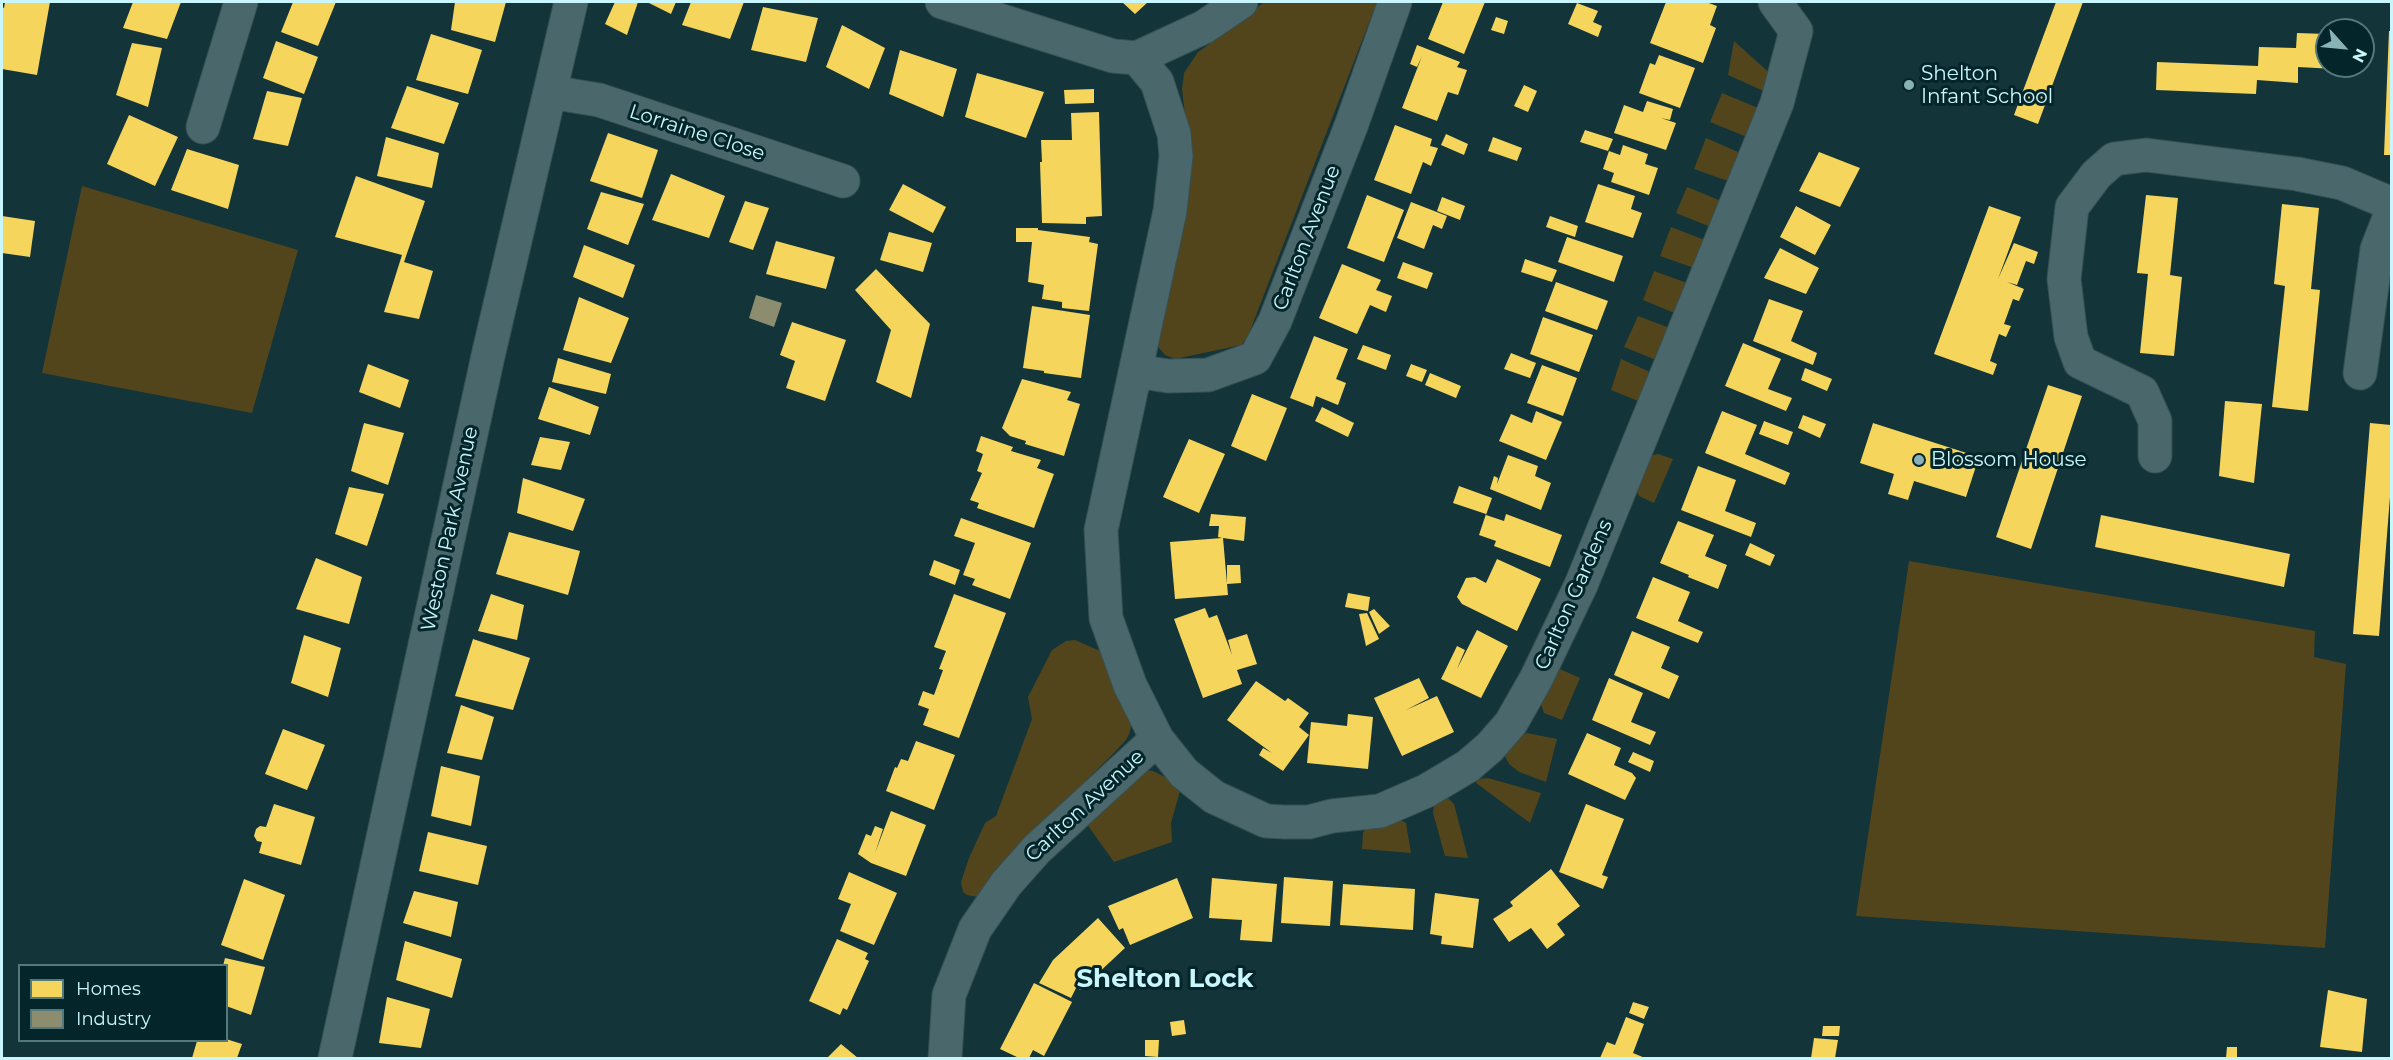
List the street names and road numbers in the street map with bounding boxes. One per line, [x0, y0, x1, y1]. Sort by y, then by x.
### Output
street label: Lorraine Close [626, 100, 768, 166]
street label: Carlton Avenue [1268, 162, 1346, 314]
street label: Weston Park Avenue [417, 425, 483, 633]
street label: Carlton Gardens [1530, 516, 1618, 674]
street label: Carlton Avenue [1021, 745, 1149, 867]

